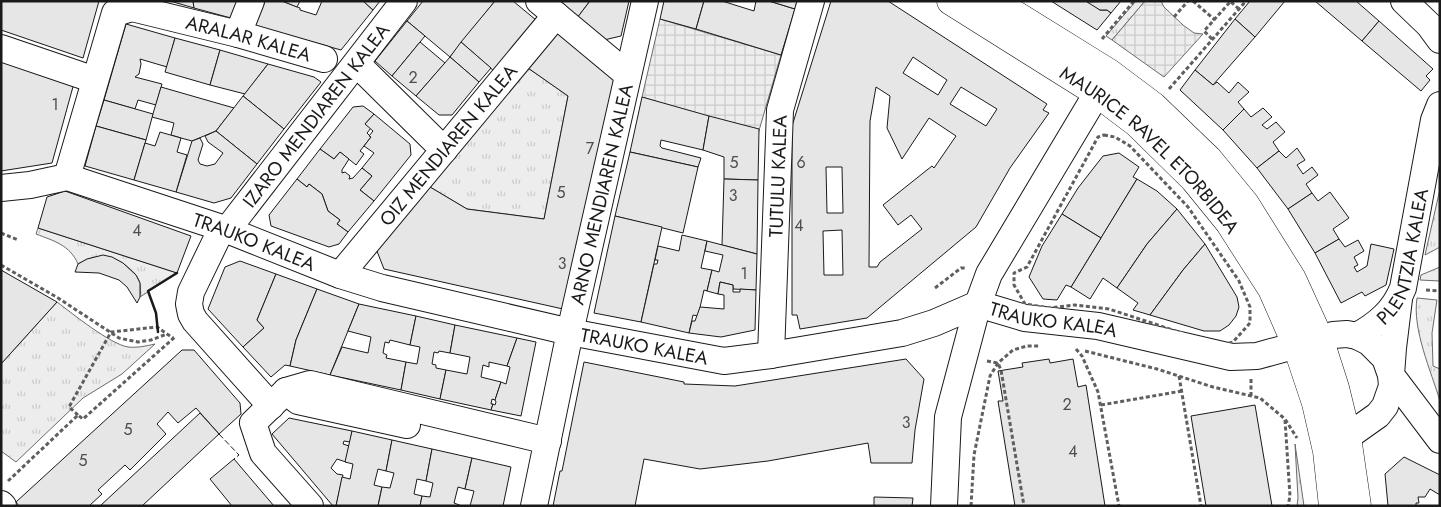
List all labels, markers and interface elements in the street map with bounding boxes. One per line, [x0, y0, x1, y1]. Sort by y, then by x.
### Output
street label: ARALAR KALEA [183, 9, 315, 69]
street label: IZARO MENDIAREN KALEA [236, 18, 396, 213]
street label: OIZ MENDIAREN KALEA [373, 58, 524, 232]
street label: MAURICE RAVEL ETORBIDEA [1054, 60, 1246, 239]
house number: 2 [408, 66, 418, 89]
street label: ARNO MENDIAREN KALEA [564, 81, 640, 307]
house number: 1 [51, 93, 59, 116]
street label: TUTULU KALEA [762, 114, 794, 238]
house number: 7 [586, 137, 595, 160]
house number: 5 [729, 151, 739, 174]
house number: 6 [796, 151, 806, 174]
house number: 5 [556, 181, 566, 204]
house number: 3 [729, 184, 738, 207]
street label: PLENTZIA KALEA [1371, 186, 1435, 331]
street label: TRAUKO KALEA [189, 206, 320, 278]
house number: 4 [794, 214, 804, 237]
house number: 4 [132, 219, 142, 242]
house number: 3 [558, 252, 567, 275]
house number: 1 [740, 262, 748, 285]
street label: TRAUKO KALEA [986, 295, 1120, 344]
street label: TRAUKO KALEA [578, 321, 711, 372]
house number: 2 [1062, 393, 1072, 416]
house number: 3 [902, 411, 911, 434]
house number: 5 [123, 418, 133, 441]
house number: 4 [1068, 440, 1078, 463]
house number: 5 [78, 449, 88, 472]

